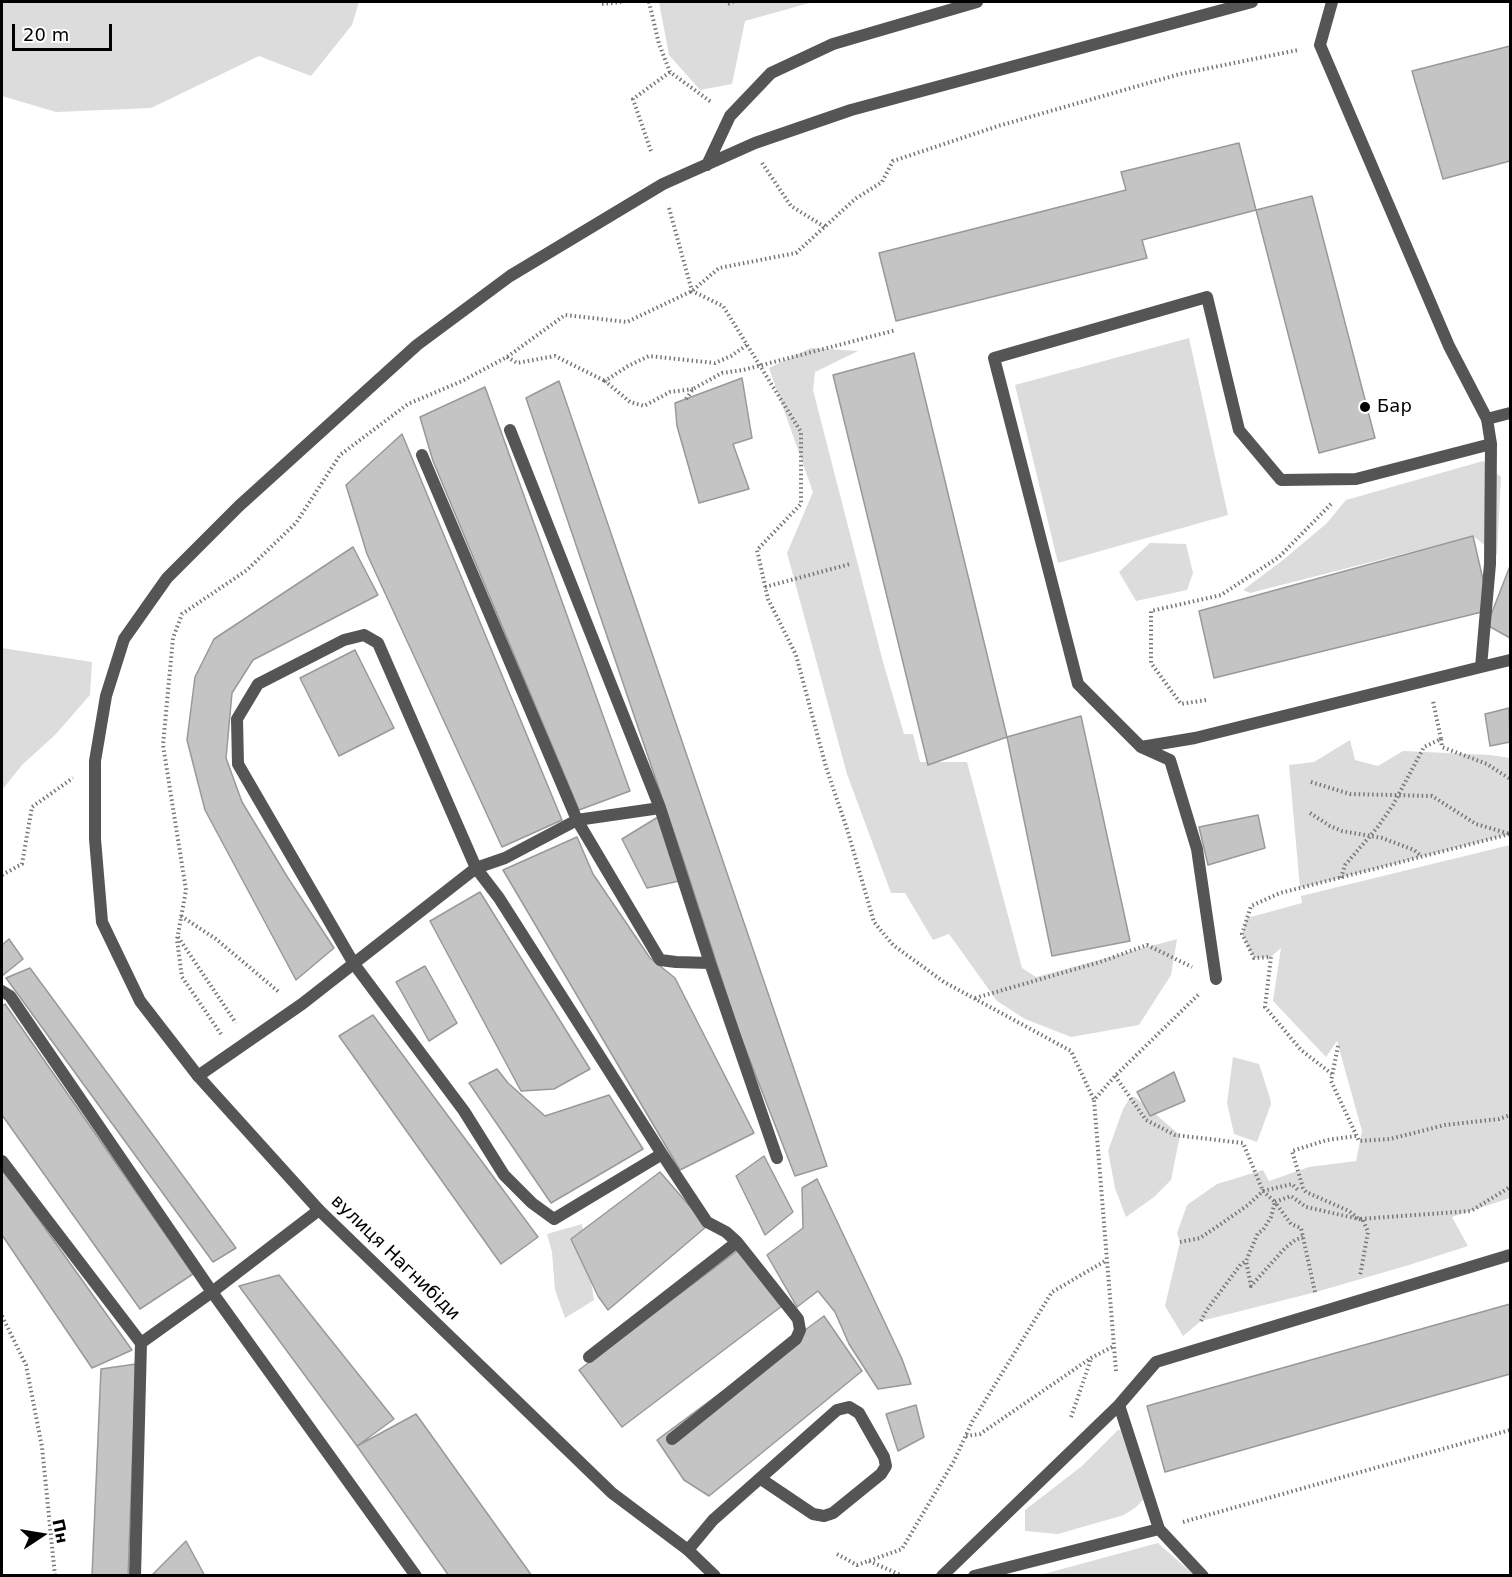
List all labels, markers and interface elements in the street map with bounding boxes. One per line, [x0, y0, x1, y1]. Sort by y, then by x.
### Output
scale bar [15, 12, 116, 50]
text: 20 m [23, 24, 69, 45]
place label: Бар [1377, 396, 1412, 418]
marker: Бар [1358, 400, 1372, 414]
street label: вулиця Нагнибіди [326, 1191, 464, 1325]
north arrow [12, 1505, 72, 1565]
text: Пн [48, 1517, 72, 1545]

